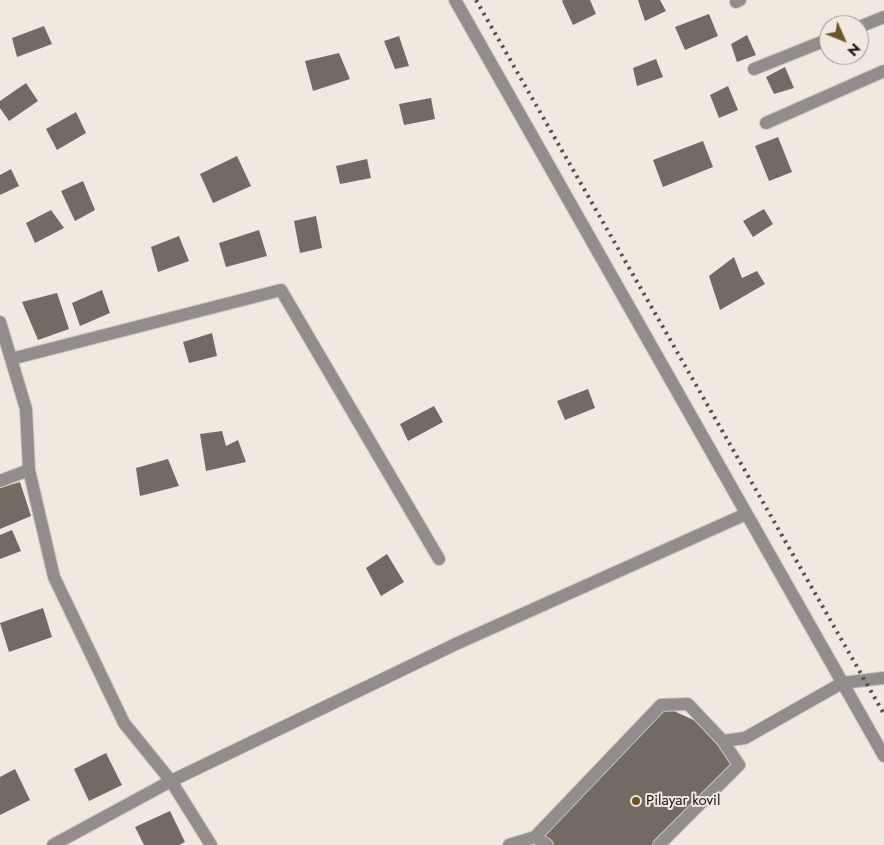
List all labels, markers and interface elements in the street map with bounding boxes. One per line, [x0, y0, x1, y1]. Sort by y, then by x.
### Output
north arrow [819, 15, 869, 65]
text: N [843, 39, 865, 61]
place label: Pilayar kovil [646, 792, 720, 810]
marker: Pilayar kovil [630, 795, 642, 807]

